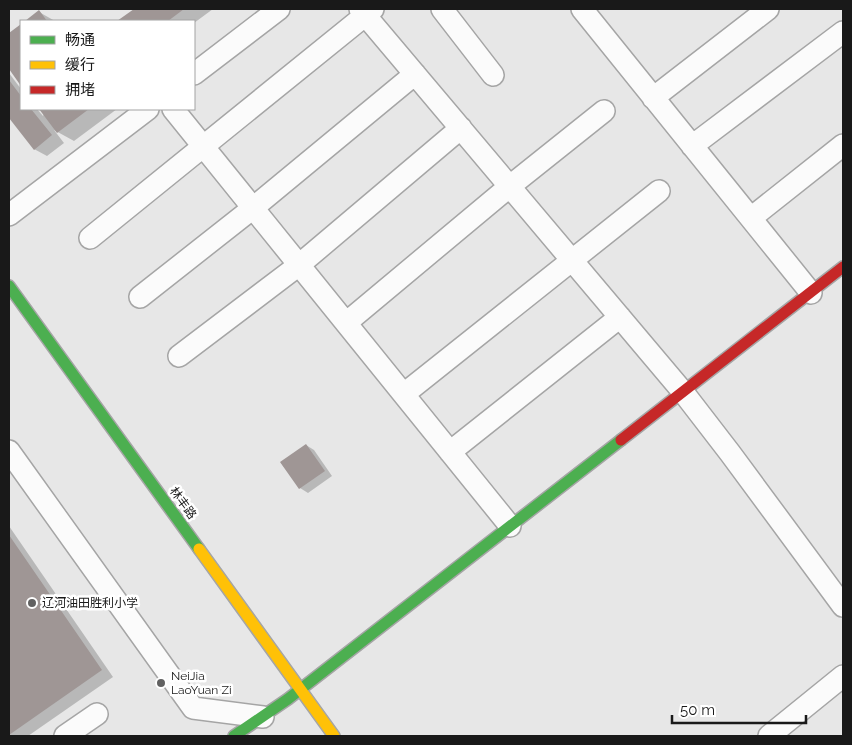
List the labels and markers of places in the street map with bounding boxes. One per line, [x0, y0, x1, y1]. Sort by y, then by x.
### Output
place label: 辽河油田胜利小学 [42, 596, 138, 610]
marker: 辽河油田胜利小学 [26, 597, 38, 609]
place label: NeiJia LaoYuan Zi [171, 669, 232, 697]
marker: NeiJia LaoYuan Zi [155, 677, 167, 689]

